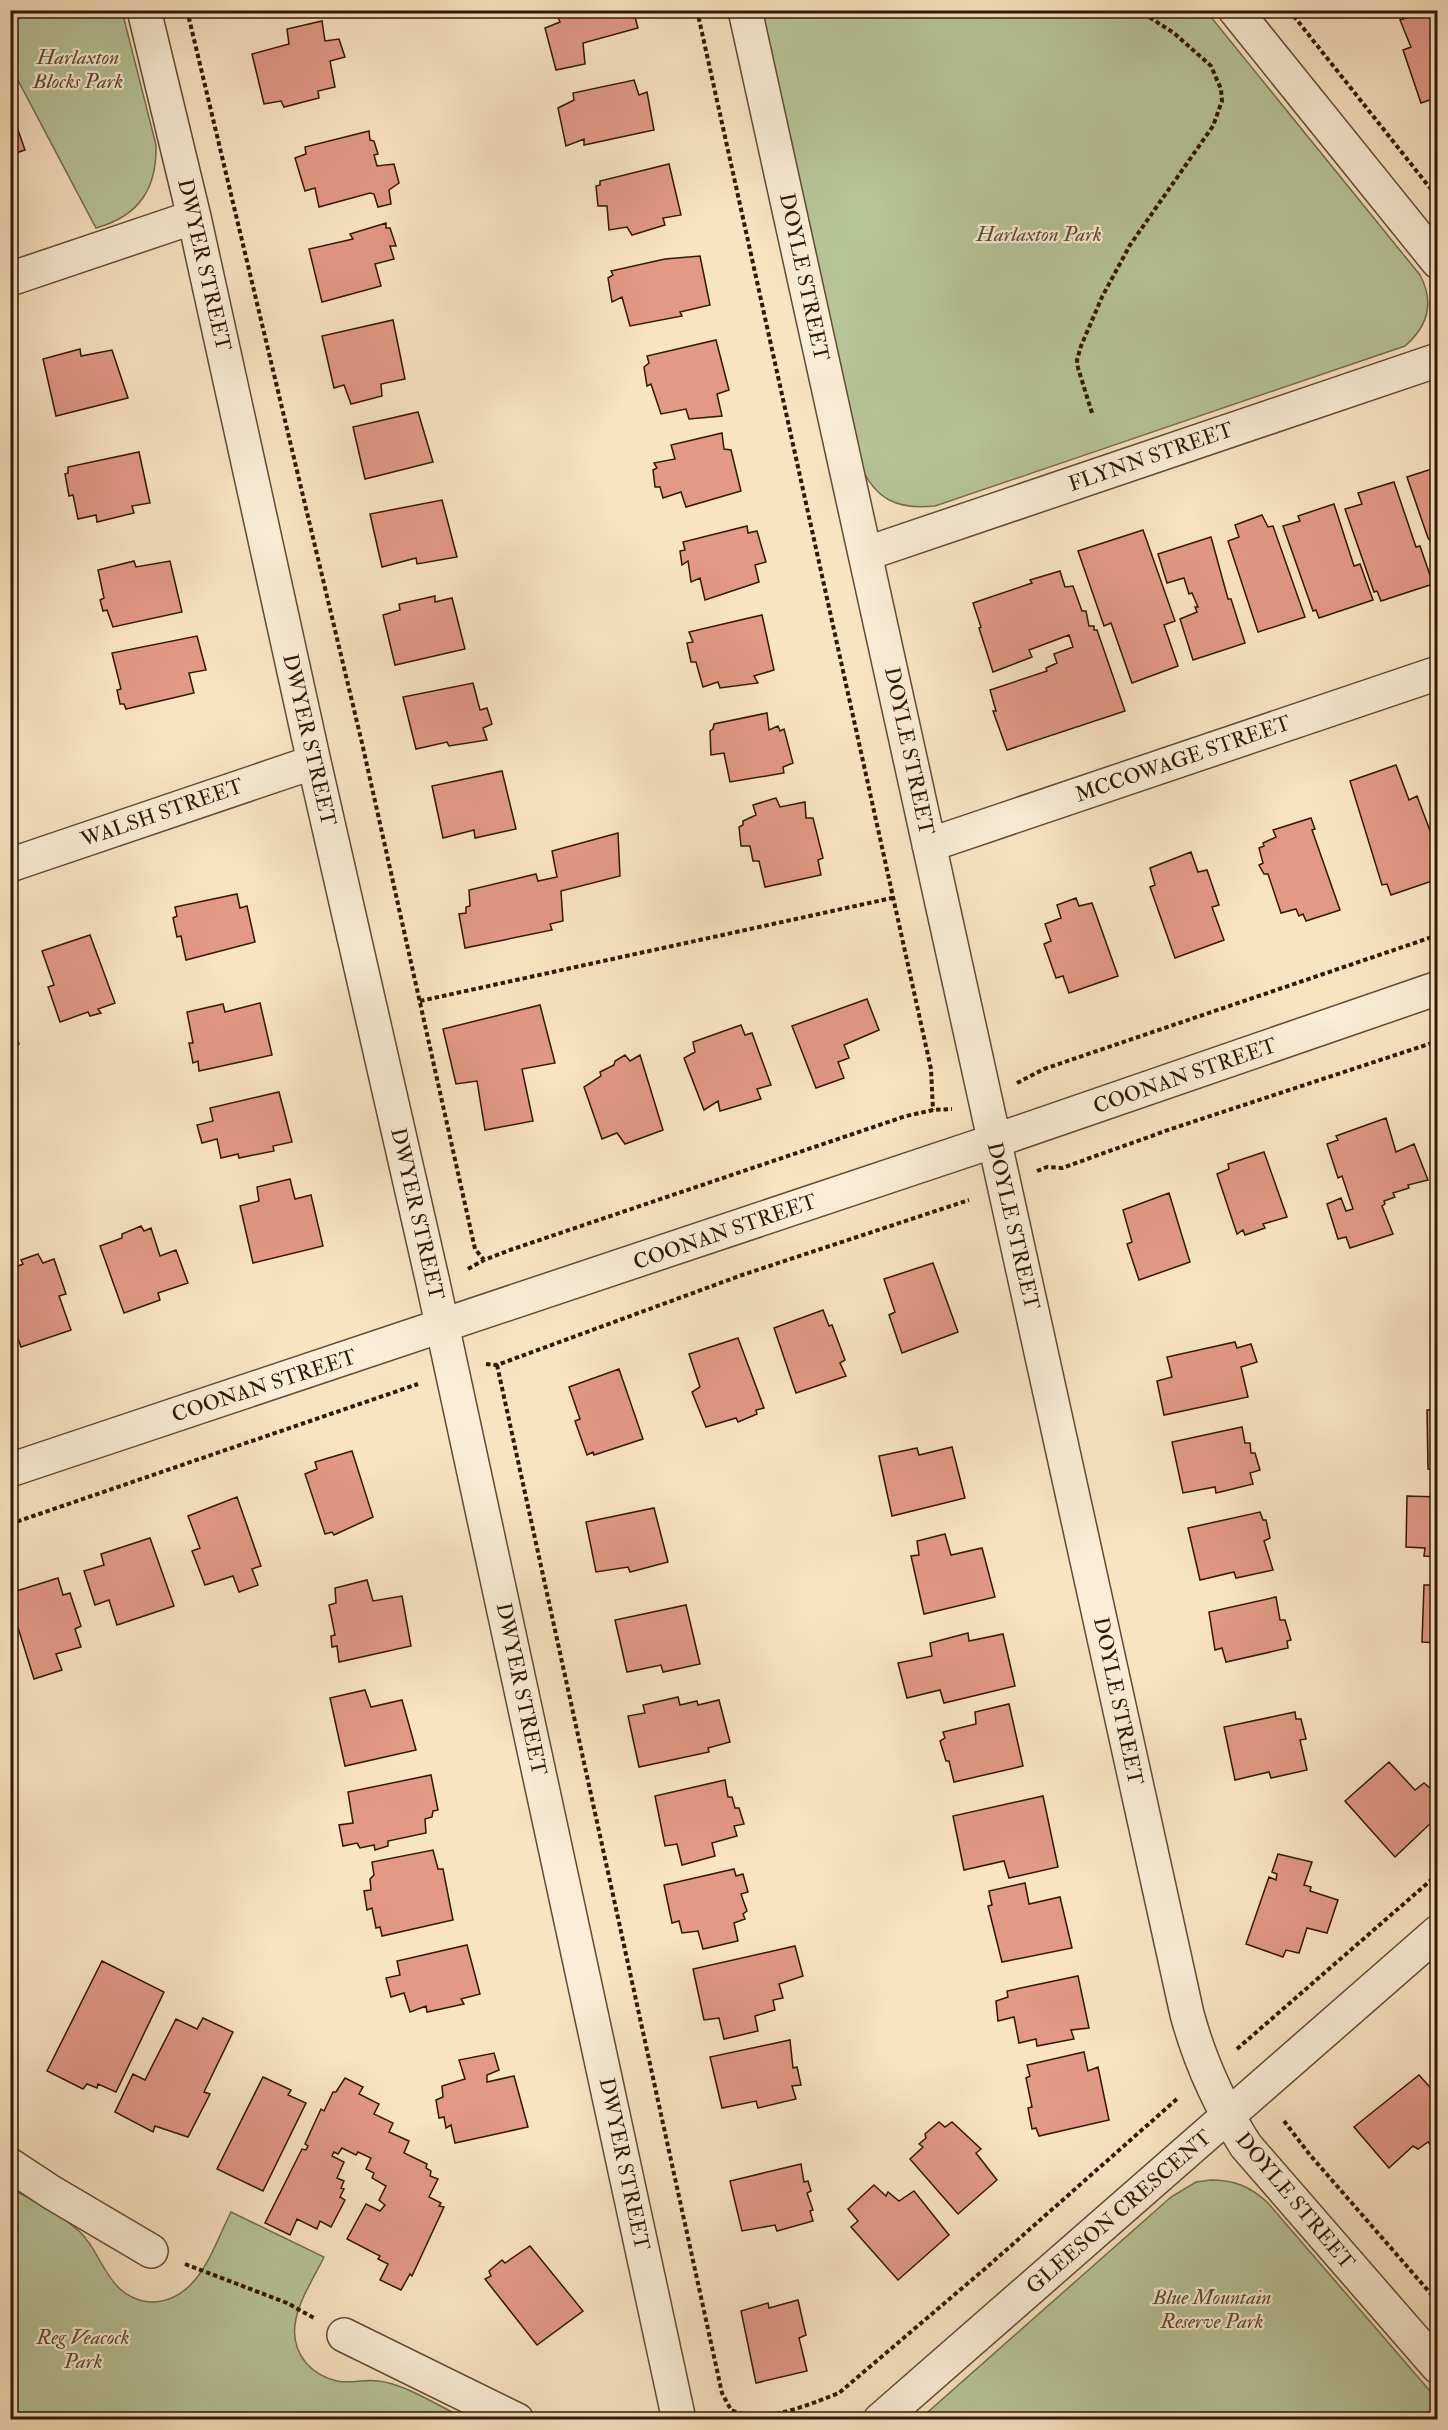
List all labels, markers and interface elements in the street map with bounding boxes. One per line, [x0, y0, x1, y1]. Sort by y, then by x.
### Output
park label: Harlaxton Blocks Park [32, 44, 123, 95]
street label: DWYER STREET [171, 176, 237, 354]
street label: DOYLE STREET [773, 191, 835, 364]
park label: Harlaxton Park [975, 221, 1102, 248]
street label: FLYNN STREET [1065, 416, 1237, 498]
street label: DWYER STREET [276, 651, 342, 829]
street label: DOYLE STREET [878, 665, 940, 838]
street label: MCCOWAGE STREET [1072, 709, 1295, 809]
street label: WALSH STREET [76, 772, 247, 854]
street label: COONAN STREET [1090, 1032, 1281, 1120]
street label: DWYER STREET [384, 1125, 450, 1303]
street label: DOYLE STREET [981, 1140, 1045, 1313]
street label: COONAN STREET [630, 1188, 821, 1276]
street label: COONAN STREET [168, 1343, 360, 1429]
street label: DWYER STREET [490, 1600, 553, 1778]
street label: DOYLE STREET [1087, 1615, 1149, 1788]
street label: DWYER STREET [593, 2075, 656, 2253]
street label: GLEESON CRESCENT [1021, 2124, 1218, 2300]
street label: DOYLE STREET [1230, 2127, 1361, 2276]
park label: Blue Mountain Reserve Park [1151, 2284, 1272, 2335]
park label: Reg Veacock Park [36, 2324, 130, 2375]

